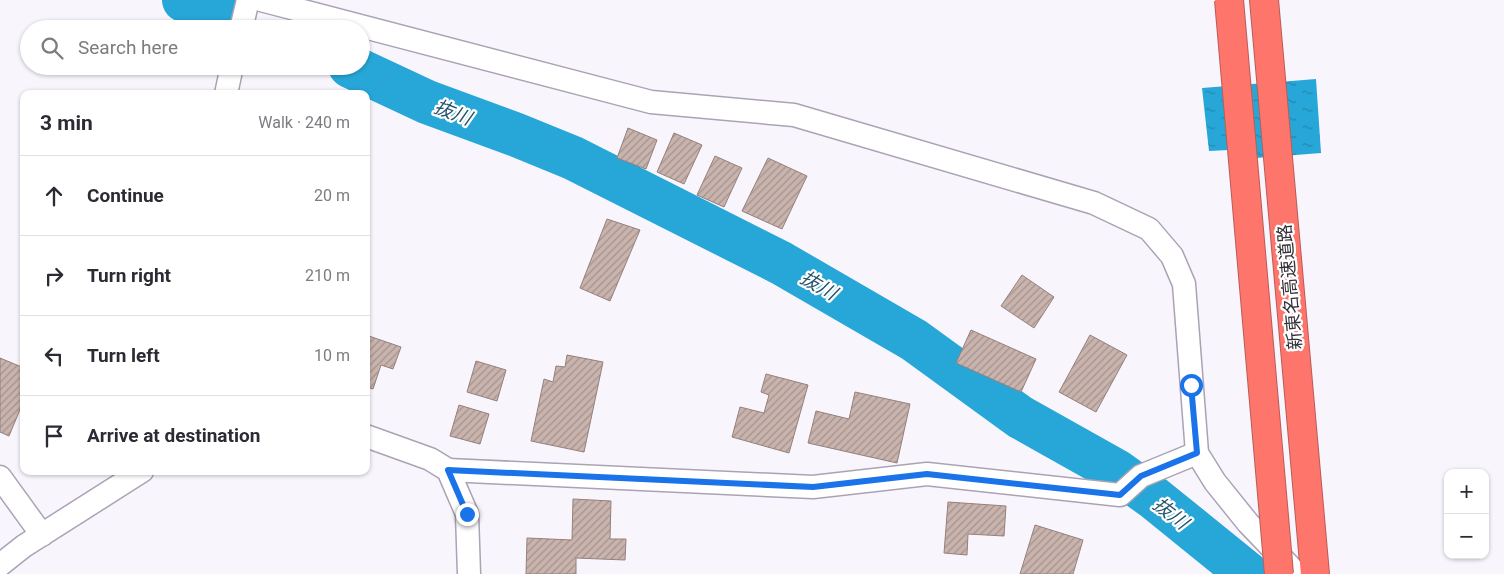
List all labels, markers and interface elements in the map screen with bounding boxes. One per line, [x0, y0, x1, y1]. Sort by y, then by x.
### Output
search box [20, 20, 370, 75]
icon: search [38, 34, 66, 62]
text: Search here [78, 36, 178, 59]
water label: 抜川 [431, 95, 477, 131]
text: 3 min [40, 111, 93, 135]
text: Walk · 240 m [258, 113, 350, 132]
icon: ahead [40, 182, 68, 210]
text: Continue [87, 184, 164, 207]
text: 20 m [314, 186, 350, 205]
street label: 新東名高速道路 [1274, 223, 1305, 351]
icon: right [40, 262, 68, 290]
text: Turn right [87, 264, 171, 287]
text: 210 m [305, 266, 350, 285]
water label: 抜川 [797, 266, 843, 306]
icon: left [40, 342, 68, 370]
text: Turn left [87, 344, 160, 367]
text: 10 m [314, 346, 350, 365]
route start [1180, 374, 1203, 397]
icon: arrive [40, 422, 68, 450]
text: Arrive at destination [87, 424, 260, 447]
map controls [1444, 469, 1489, 559]
button: + [1444, 469, 1489, 514]
water label: 抜川 [1149, 493, 1194, 535]
route end [456, 503, 479, 526]
button: − [1444, 514, 1489, 559]

